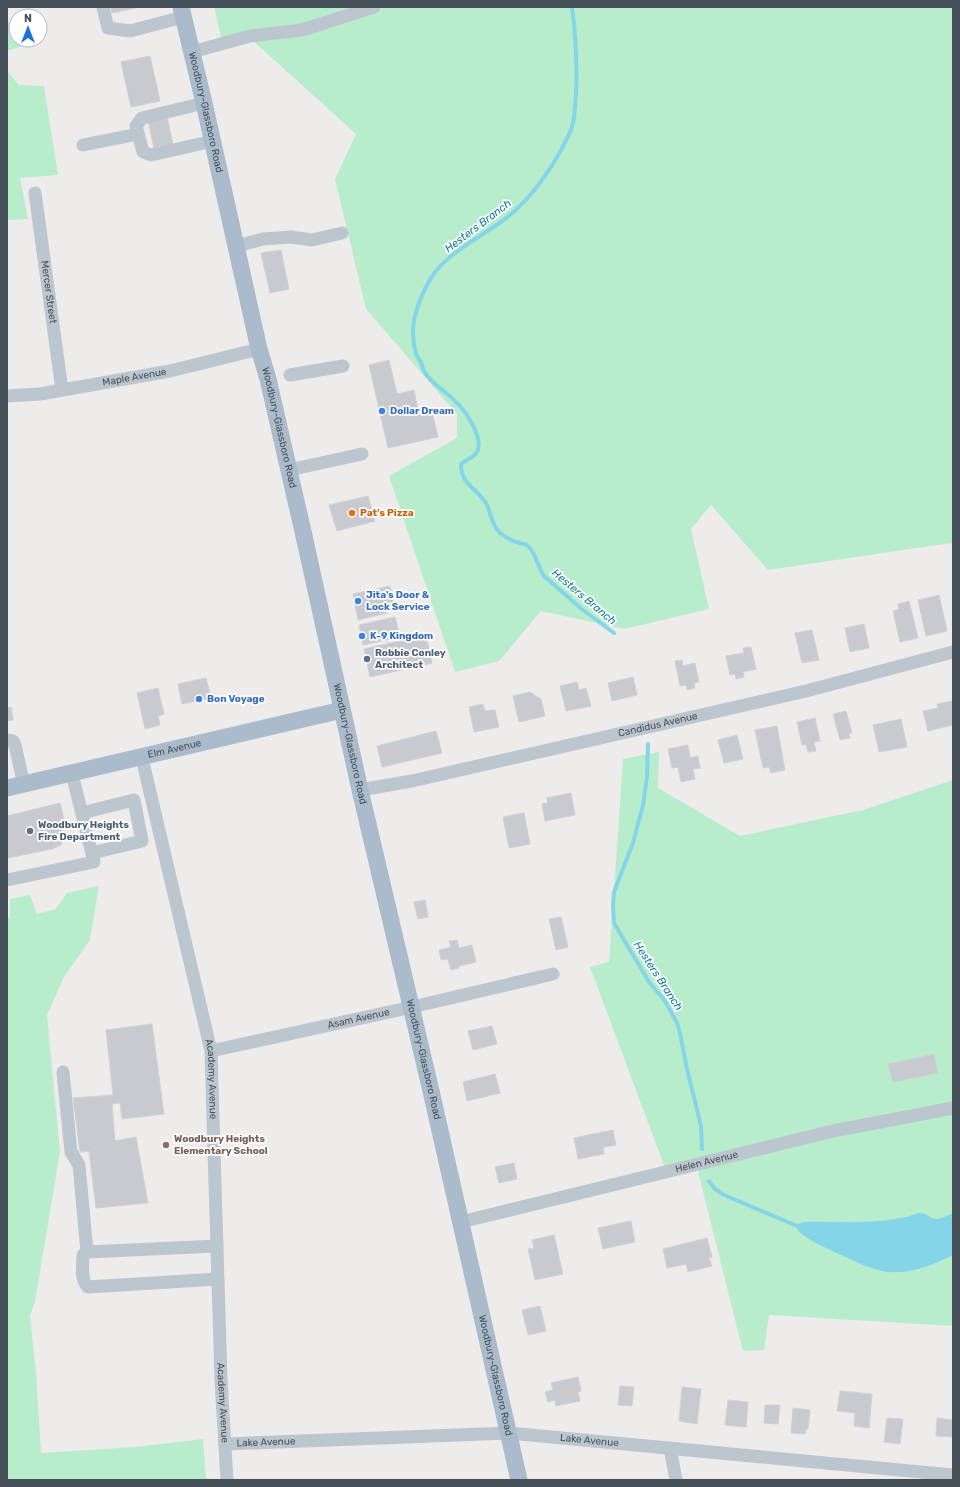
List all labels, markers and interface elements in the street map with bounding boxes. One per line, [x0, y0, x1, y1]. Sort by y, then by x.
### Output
north arrow [8, 8, 48, 48]
text: N [24, 12, 32, 25]
street label: Woodbury-Glassboro Road [186, 51, 225, 174]
water label: Hesters Branch [442, 197, 514, 255]
street label: Mercer Street [38, 260, 59, 324]
street label: Maple Avenue [102, 366, 168, 389]
street label: Woodbury-Glassboro Road [259, 366, 299, 489]
place label: Dollar Dream [390, 405, 454, 417]
marker: Dollar Dream [377, 406, 387, 416]
place label: Pat's Pizza [360, 507, 414, 519]
marker: Pat's Pizza [347, 508, 357, 518]
water label: Hesters Branch [549, 566, 619, 628]
place label: Jita's Door & Lock Service [366, 589, 430, 613]
marker: Jita's Door & Lock Service [353, 596, 363, 606]
place label: K-9 Kingdom [370, 630, 433, 642]
marker: K-9 Kingdom [357, 631, 367, 641]
place label: Robbie Conley Architect [375, 647, 446, 671]
marker: Robbie Conley Architect [362, 654, 372, 664]
street label: Woodbury-Glassboro Road [331, 682, 369, 806]
place label: Bon Voyage [207, 693, 265, 705]
marker: Bon Voyage [194, 694, 204, 704]
street label: Candidus Avenue [617, 710, 699, 740]
street label: Elm Avenue [147, 737, 203, 761]
place label: Woodbury Heights Fire Department [38, 819, 129, 843]
marker: Woodbury Heights Fire Department [25, 826, 35, 836]
water label: Hesters Branch [631, 939, 685, 1013]
street label: Woodbury-Glassboro Road [404, 998, 443, 1121]
street label: Asam Avenue [326, 1006, 391, 1031]
street label: Academy Avenue [202, 1038, 219, 1120]
place label: Woodbury Heights Elementary School [174, 1133, 268, 1157]
marker: Woodbury Heights Elementary School [161, 1140, 171, 1150]
street label: Helen Avenue [674, 1148, 740, 1175]
street label: Woodbury-Glassboro Road [476, 1314, 515, 1437]
street label: Academy Avenue [214, 1362, 231, 1444]
street label: Lake Avenue [560, 1432, 620, 1449]
street label: Lake Avenue [236, 1435, 296, 1450]

